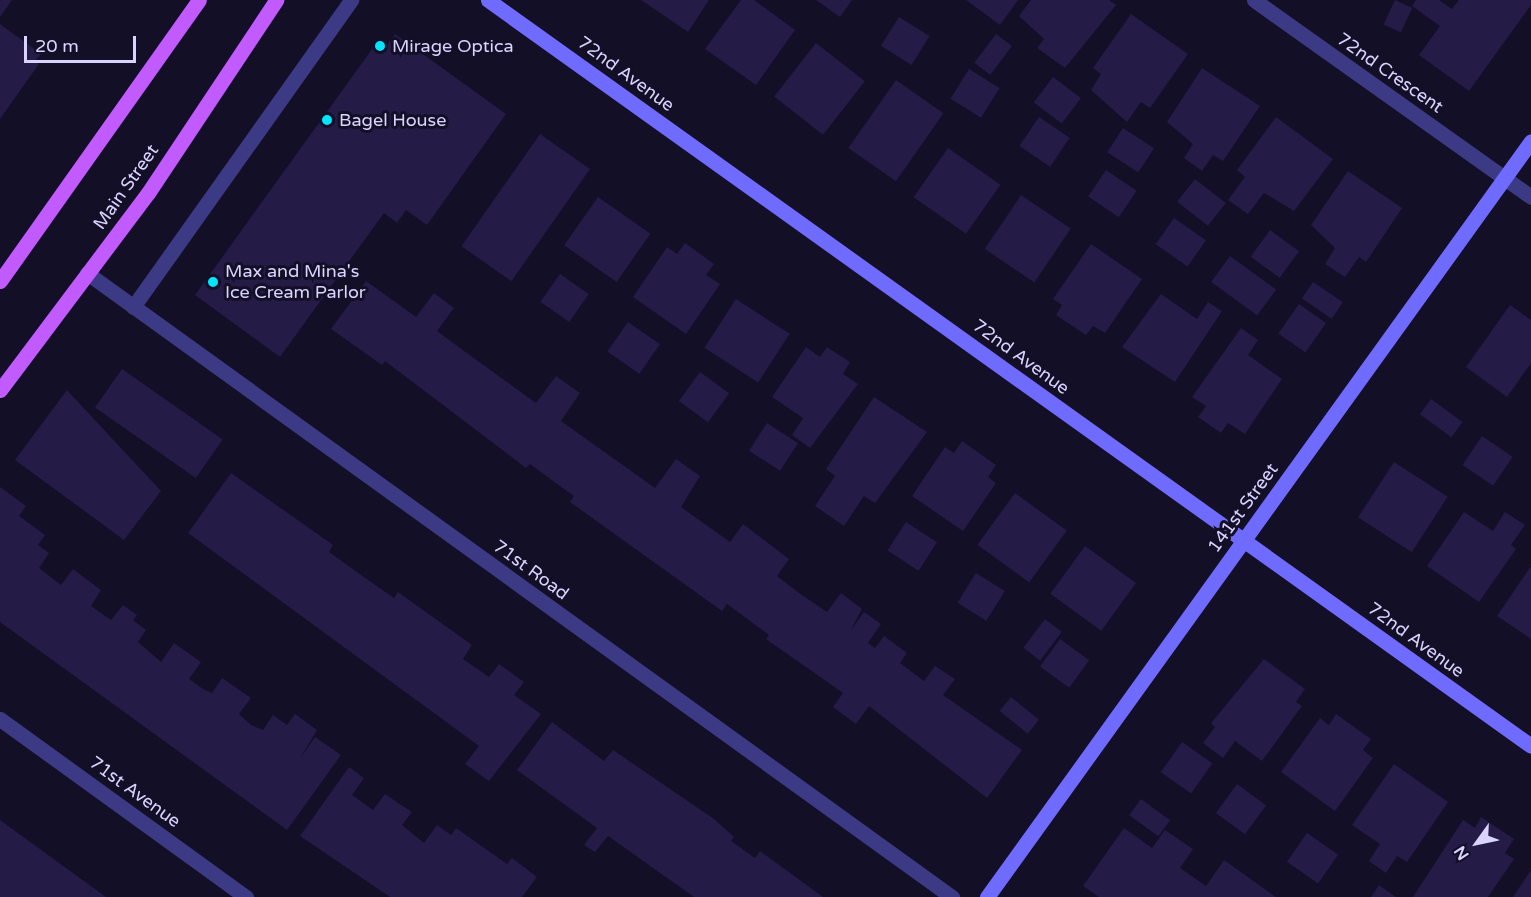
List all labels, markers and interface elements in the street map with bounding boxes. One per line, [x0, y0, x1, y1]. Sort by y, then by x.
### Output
scale bar [27, 24, 140, 62]
street label: 72nd Crescent [1333, 28, 1447, 118]
street label: 72nd Avenue [574, 32, 678, 116]
text: 20 m [35, 35, 79, 57]
place label: Mirage Optica [392, 35, 514, 57]
marker: Mirage Optica [373, 39, 387, 53]
place label: Bagel House [339, 109, 446, 131]
marker: Bagel House [320, 113, 334, 127]
street label: Main Street [89, 140, 163, 234]
place label: Max and Mina's Ice Cream Parlor [225, 261, 366, 304]
marker: Max and Mina's Ice Cream Parlor [206, 275, 220, 289]
street label: 72nd Avenue [969, 315, 1073, 399]
street label: 141st Street [1203, 459, 1283, 557]
street label: 71st Road [489, 535, 573, 605]
street label: 72nd Avenue [1364, 598, 1468, 682]
street label: 71st Avenue [85, 752, 185, 832]
north arrow [1447, 813, 1507, 873]
text: N [1450, 842, 1474, 864]

